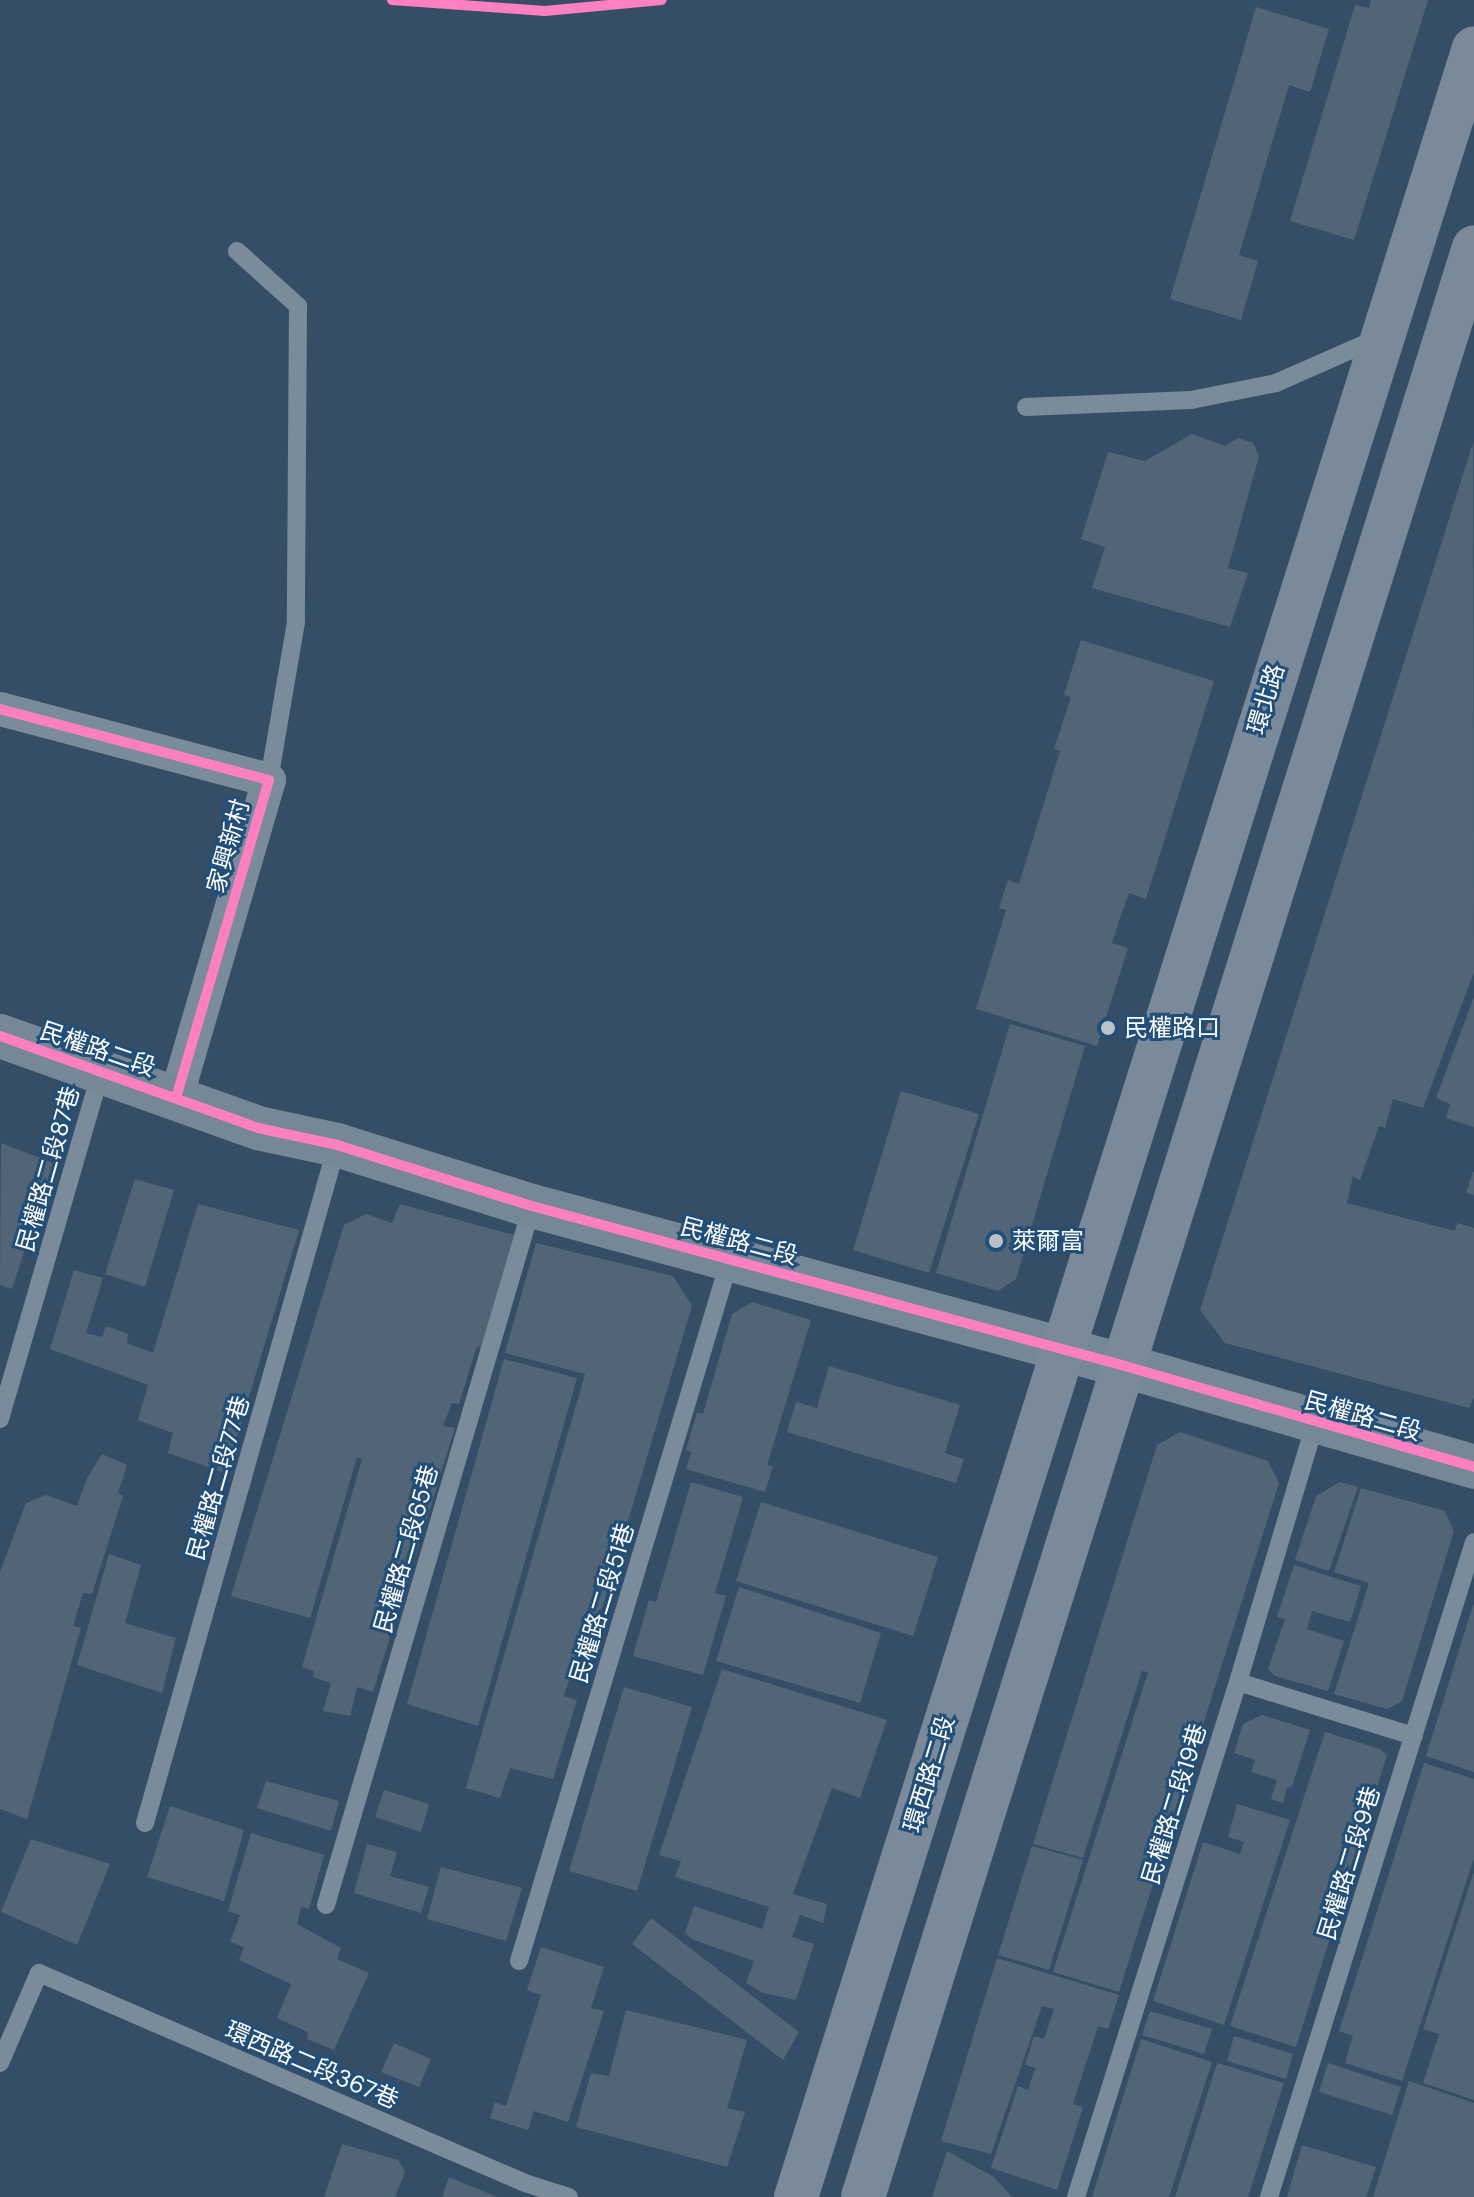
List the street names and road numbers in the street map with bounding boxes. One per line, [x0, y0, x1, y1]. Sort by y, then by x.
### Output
street label: 環北路 [1242, 660, 1290, 738]
street label: 家興新村 [201, 796, 255, 896]
street label: 民權路二段 [37, 1016, 159, 1082]
street label: 民權路二段87巷 [11, 1083, 85, 1255]
street label: 民權路二段 [677, 1212, 801, 1270]
street label: 民權路二段 [1301, 1386, 1425, 1446]
street label: 民權路二段77巷 [181, 1393, 255, 1563]
street label: 民權路二段65巷 [368, 1462, 444, 1636]
street label: 民權路二段51巷 [564, 1519, 640, 1687]
street label: 環西路二段 [898, 1712, 960, 1836]
street label: 民權路二段19巷 [1136, 1720, 1212, 1888]
street label: 民權路二段9巷 [1312, 1783, 1386, 1943]
street label: 環西路二段367巷 [221, 2016, 403, 2114]

